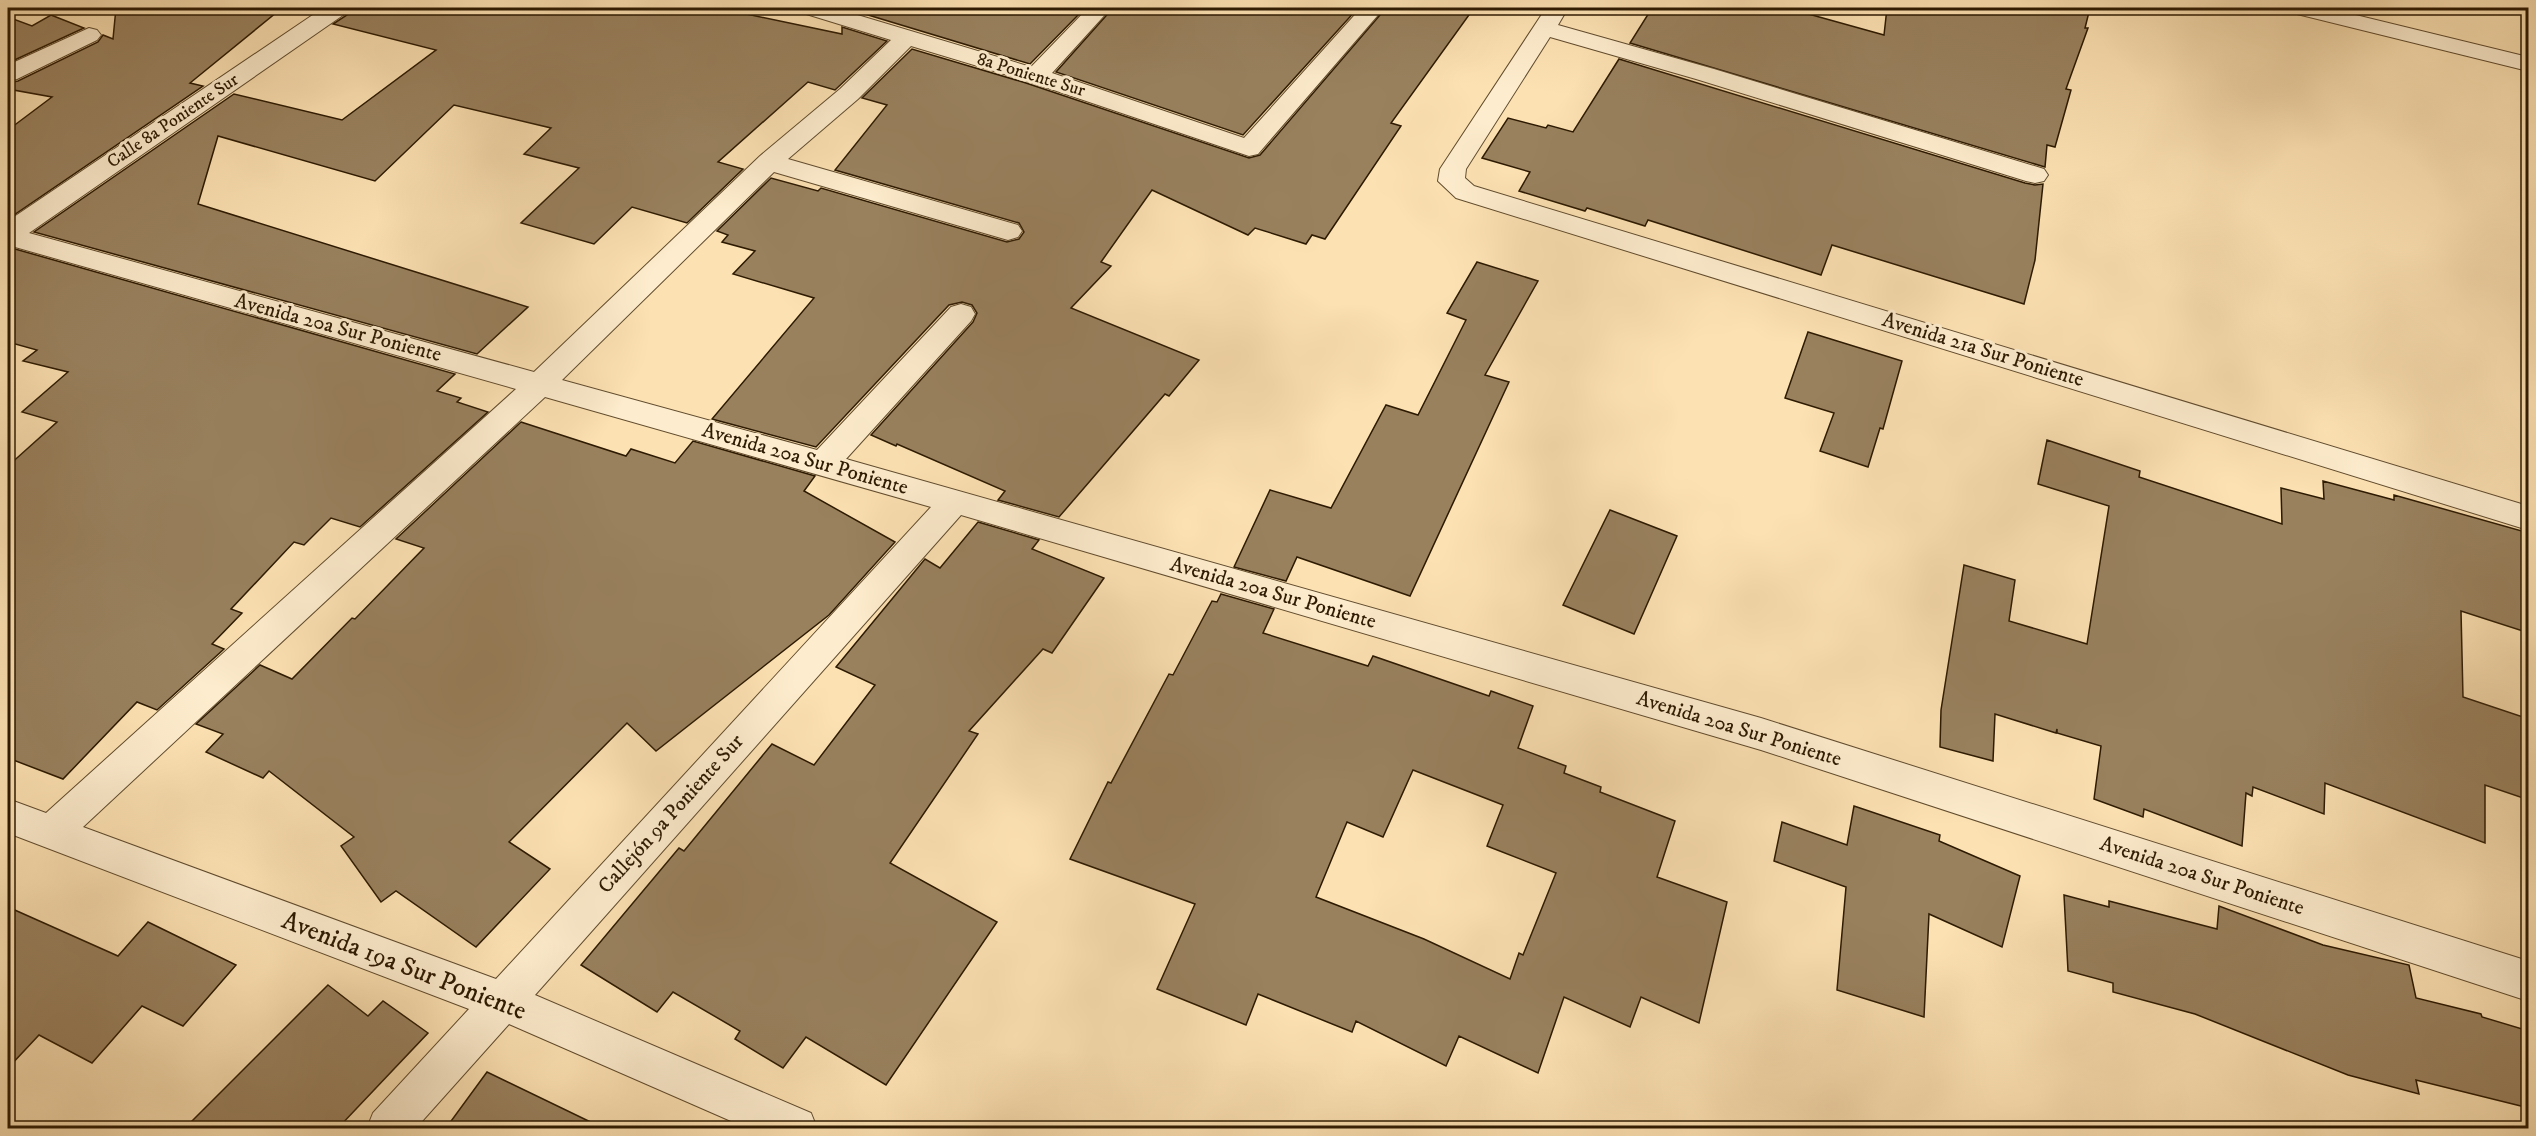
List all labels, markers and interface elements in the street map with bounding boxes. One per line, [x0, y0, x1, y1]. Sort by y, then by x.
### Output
street label: 8a Poniente Sur [974, 48, 1088, 102]
street label: Calle 8a Poniente Sur [103, 69, 243, 173]
street label: Avenida 20a Sur Poniente [232, 288, 445, 368]
street label: Avenida 21a Sur Poniente [1879, 307, 2087, 393]
street label: Avenida 20a Sur Poniente [699, 417, 911, 501]
street label: Avenida 20a Sur Poniente [1167, 551, 1379, 635]
street label: Avenida 20a Sur Poniente [1633, 685, 1845, 773]
street label: Callejón 9a Poniente Sur [593, 729, 750, 899]
street label: Avenida 20a Sur Poniente [2097, 831, 2308, 921]
street label: Avenida 19a Sur Poniente [277, 904, 531, 1028]

